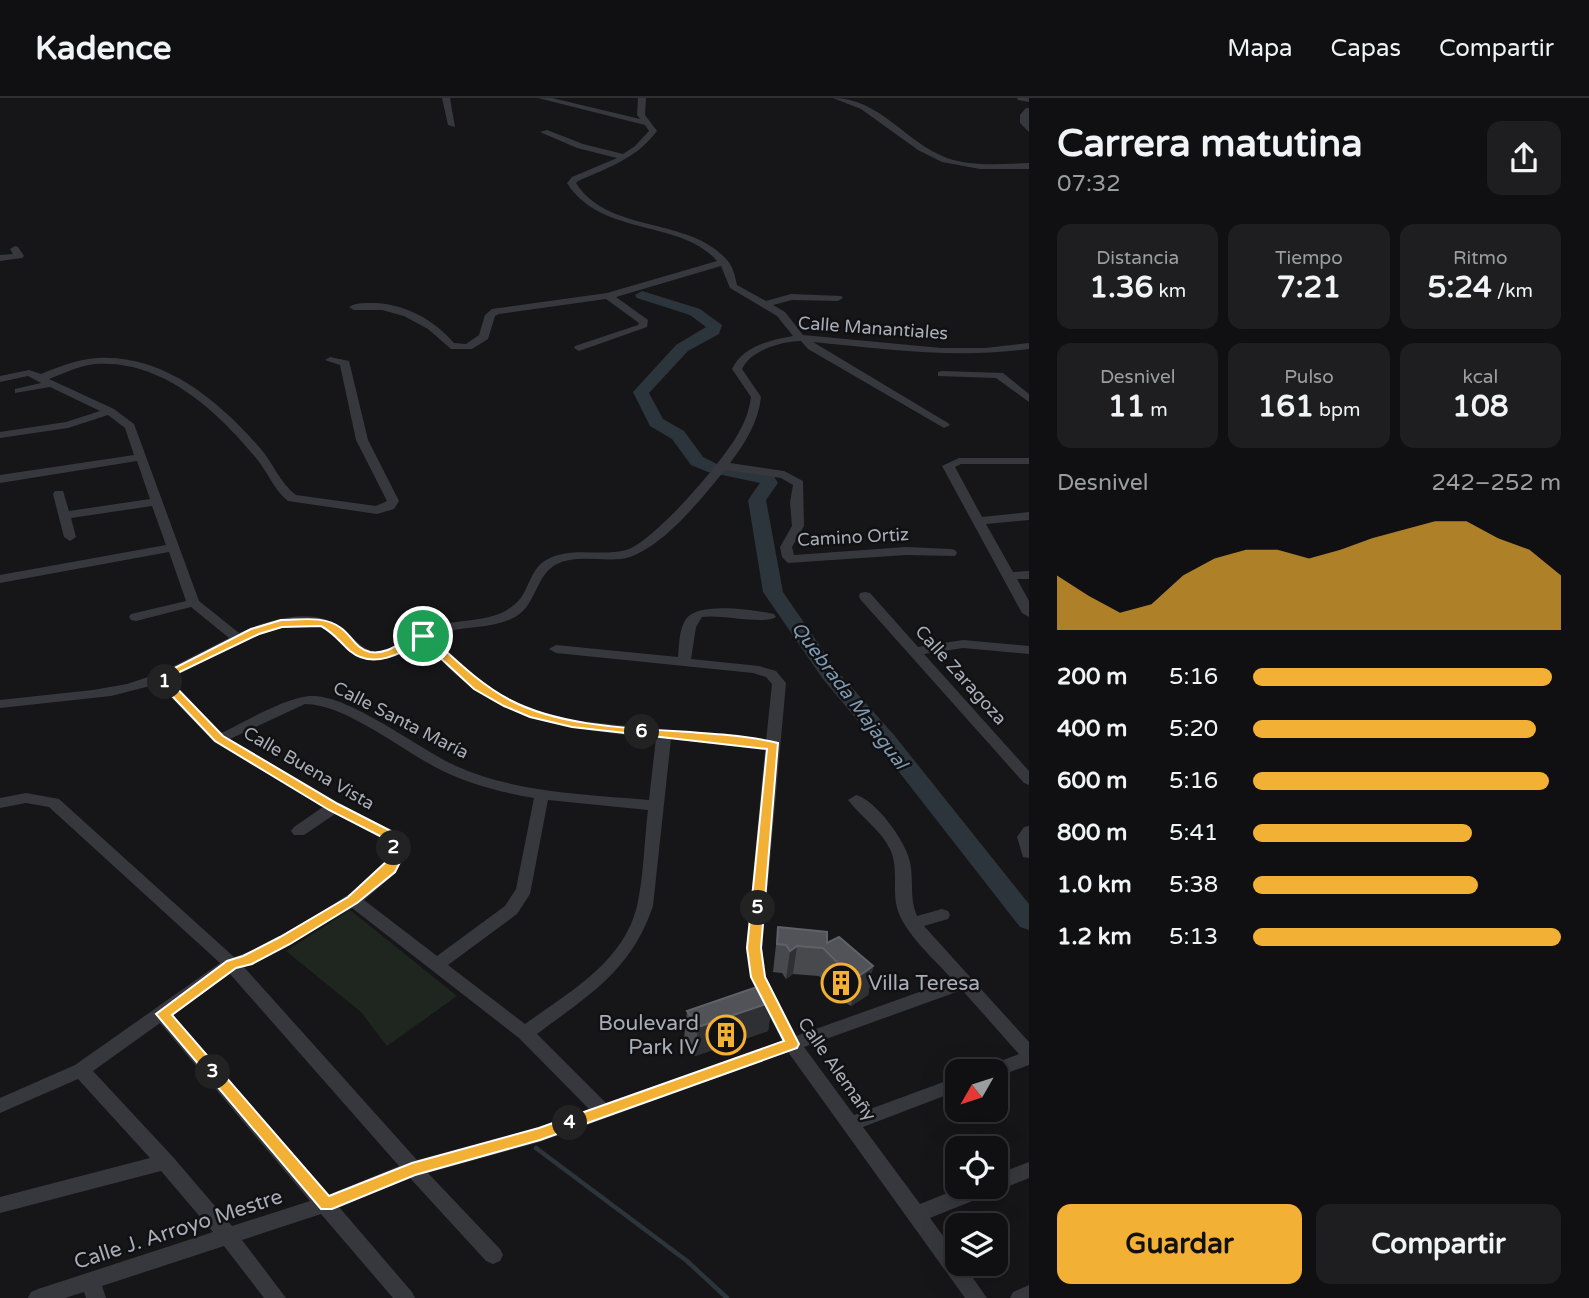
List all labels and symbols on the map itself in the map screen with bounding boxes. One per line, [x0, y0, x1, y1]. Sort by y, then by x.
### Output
street label: Calle Manantiales [797, 312, 949, 344]
street label: Camino Ortiz [797, 523, 909, 551]
pin [393, 606, 453, 666]
water label: Quebrada Majagual [787, 618, 913, 775]
street label: Calle Zaragoza [911, 621, 1011, 729]
pin: 1 [148, 664, 182, 700]
street label: Calle Santa María [330, 676, 472, 764]
pin: 6 [624, 714, 660, 750]
street label: Calle Buena Vista [239, 721, 379, 815]
pin: 2 [376, 830, 412, 866]
pin: 5 [740, 890, 776, 926]
building icon: Villa Teresa [820, 962, 862, 1004]
place label: Villa Teresa [868, 971, 980, 996]
place label: Boulevard Park IV [598, 1011, 699, 1060]
street label: Calle Alemañy [793, 1013, 881, 1125]
building icon: Boulevard Park IV [705, 1014, 747, 1056]
pin: 3 [196, 1054, 230, 1090]
north arrow [945, 1059, 1008, 1122]
pin: 4 [552, 1105, 588, 1140]
street label: Calle J. Arroyo Mestre [71, 1184, 286, 1275]

